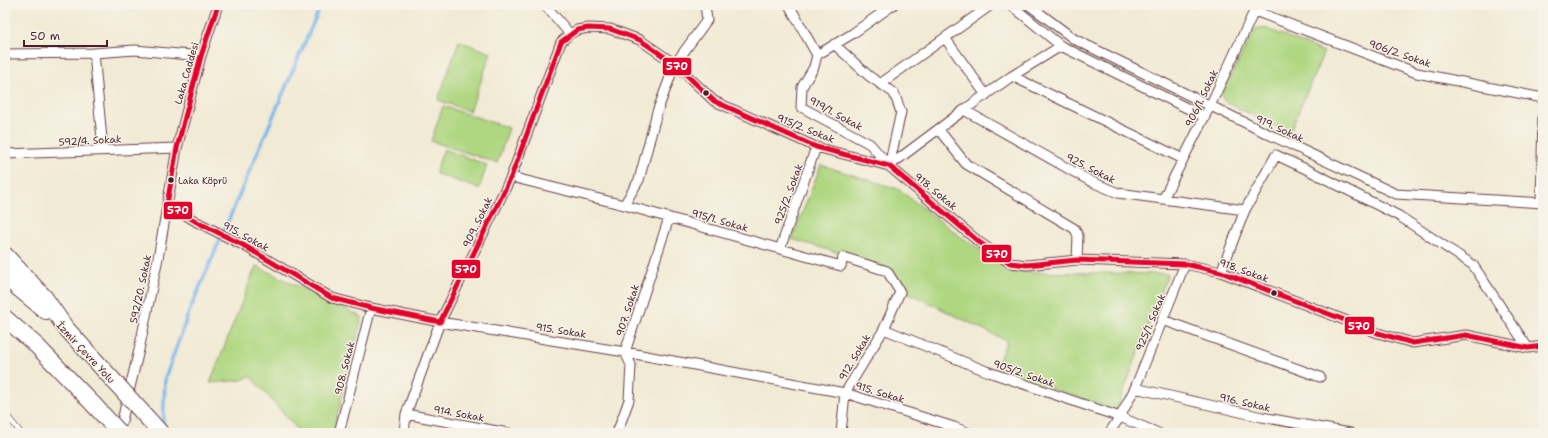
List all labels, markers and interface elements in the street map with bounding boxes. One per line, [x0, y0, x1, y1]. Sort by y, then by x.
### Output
scale bar [24, 22, 107, 48]
text: 50 m [30, 28, 60, 44]
street label: 906/2. Sokak [1367, 37, 1433, 70]
street label: Laka Caddesi [171, 40, 202, 106]
line badge: 570 [662, 57, 692, 76]
text: 570 [666, 59, 688, 74]
street label: 906/1. Sokak [1182, 67, 1221, 129]
unlabelled marker [701, 88, 711, 98]
street label: 919/1. Sokak [807, 93, 865, 134]
street label: 915/2. Sokak [775, 111, 837, 146]
street label: 919. Sokak [1254, 112, 1306, 145]
street label: 592/4. Sokak [58, 132, 122, 149]
street label: 925. Sokak [1064, 150, 1118, 187]
street label: 925/2. Sokak [771, 162, 806, 226]
street label: 918. Sokak [912, 170, 960, 213]
marker: Laka Köprü [166, 175, 176, 185]
place label: Laka Köprü [178, 175, 227, 187]
street label: 909. Sokak [460, 194, 495, 250]
line badge: 570 [163, 201, 193, 220]
text: 570 [167, 203, 189, 218]
street label: 915/1. Sokak [690, 206, 750, 235]
street label: 915. Sokak [220, 218, 271, 255]
line badge: 570 [981, 244, 1012, 263]
text: 570 [986, 247, 1008, 262]
street label: 592/20. Sokak [127, 253, 154, 325]
street label: 918. Sokak [1217, 255, 1271, 286]
line badge: 570 [451, 259, 481, 279]
text: 570 [455, 262, 477, 277]
street label: 907. Sokak [613, 282, 642, 338]
unlabelled marker [1269, 288, 1279, 298]
street label: 925/1. Sokak [1133, 291, 1168, 353]
line badge: 570 [1344, 316, 1375, 335]
street label: İzmir Çevre Yolu [54, 319, 118, 386]
text: 570 [1348, 319, 1370, 334]
street label: 915. Sokak [535, 320, 587, 341]
street label: 912. Sokak [836, 332, 873, 383]
street label: 908. Sokak [332, 340, 357, 396]
street label: 905/2. Sokak [991, 357, 1057, 390]
street label: 915. Sokak [854, 379, 906, 406]
street label: 916. Sokak [1218, 390, 1272, 415]
street label: 914. Sokak [432, 403, 486, 424]

